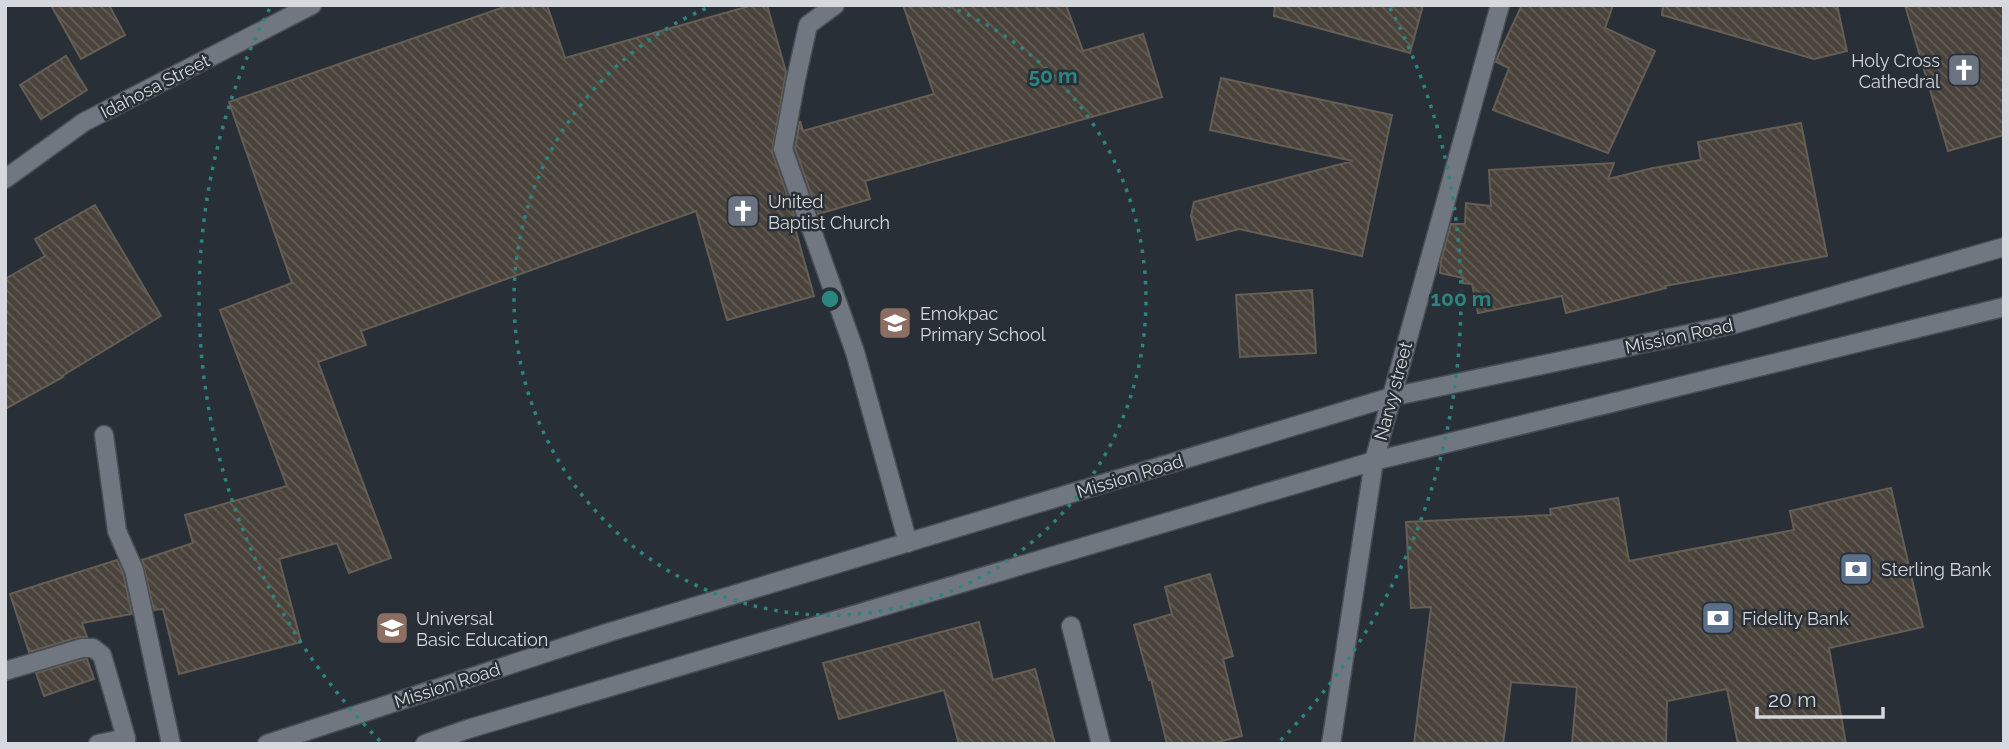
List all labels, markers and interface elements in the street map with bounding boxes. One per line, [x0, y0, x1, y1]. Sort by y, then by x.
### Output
street label: Idahosa Street [97, 50, 213, 122]
place label: Holy Cross Cathedral [1851, 50, 1940, 92]
church icon: Holy Cross Cathedral [1945, 51, 1983, 89]
text: 50 m [1028, 63, 1078, 88]
place label: United Baptist Church [768, 191, 890, 233]
church icon: United Baptist Church [724, 192, 762, 230]
text: 100 m [1431, 286, 1491, 311]
centre of rings [818, 287, 842, 311]
place label: Emokpac Primary School [920, 303, 1046, 345]
school or university icon: Emokpac Primary School [876, 304, 914, 342]
street label: Mission Road [1623, 314, 1735, 358]
street label: Narvy street [1370, 339, 1416, 443]
street label: Mission Road [1074, 450, 1186, 502]
bank icon: Sterling Bank [1837, 550, 1875, 588]
place label: Sterling Bank [1881, 559, 1992, 580]
bank icon: Fidelity Bank [1699, 599, 1737, 637]
place label: Universal Basic Education [416, 608, 548, 650]
place label: Fidelity Bank [1742, 608, 1849, 629]
school or university icon: Universal Basic Education [373, 609, 411, 647]
street label: Mission Road [391, 658, 503, 712]
scale bar [1757, 676, 1883, 720]
text: 20 m [1768, 687, 1816, 712]

